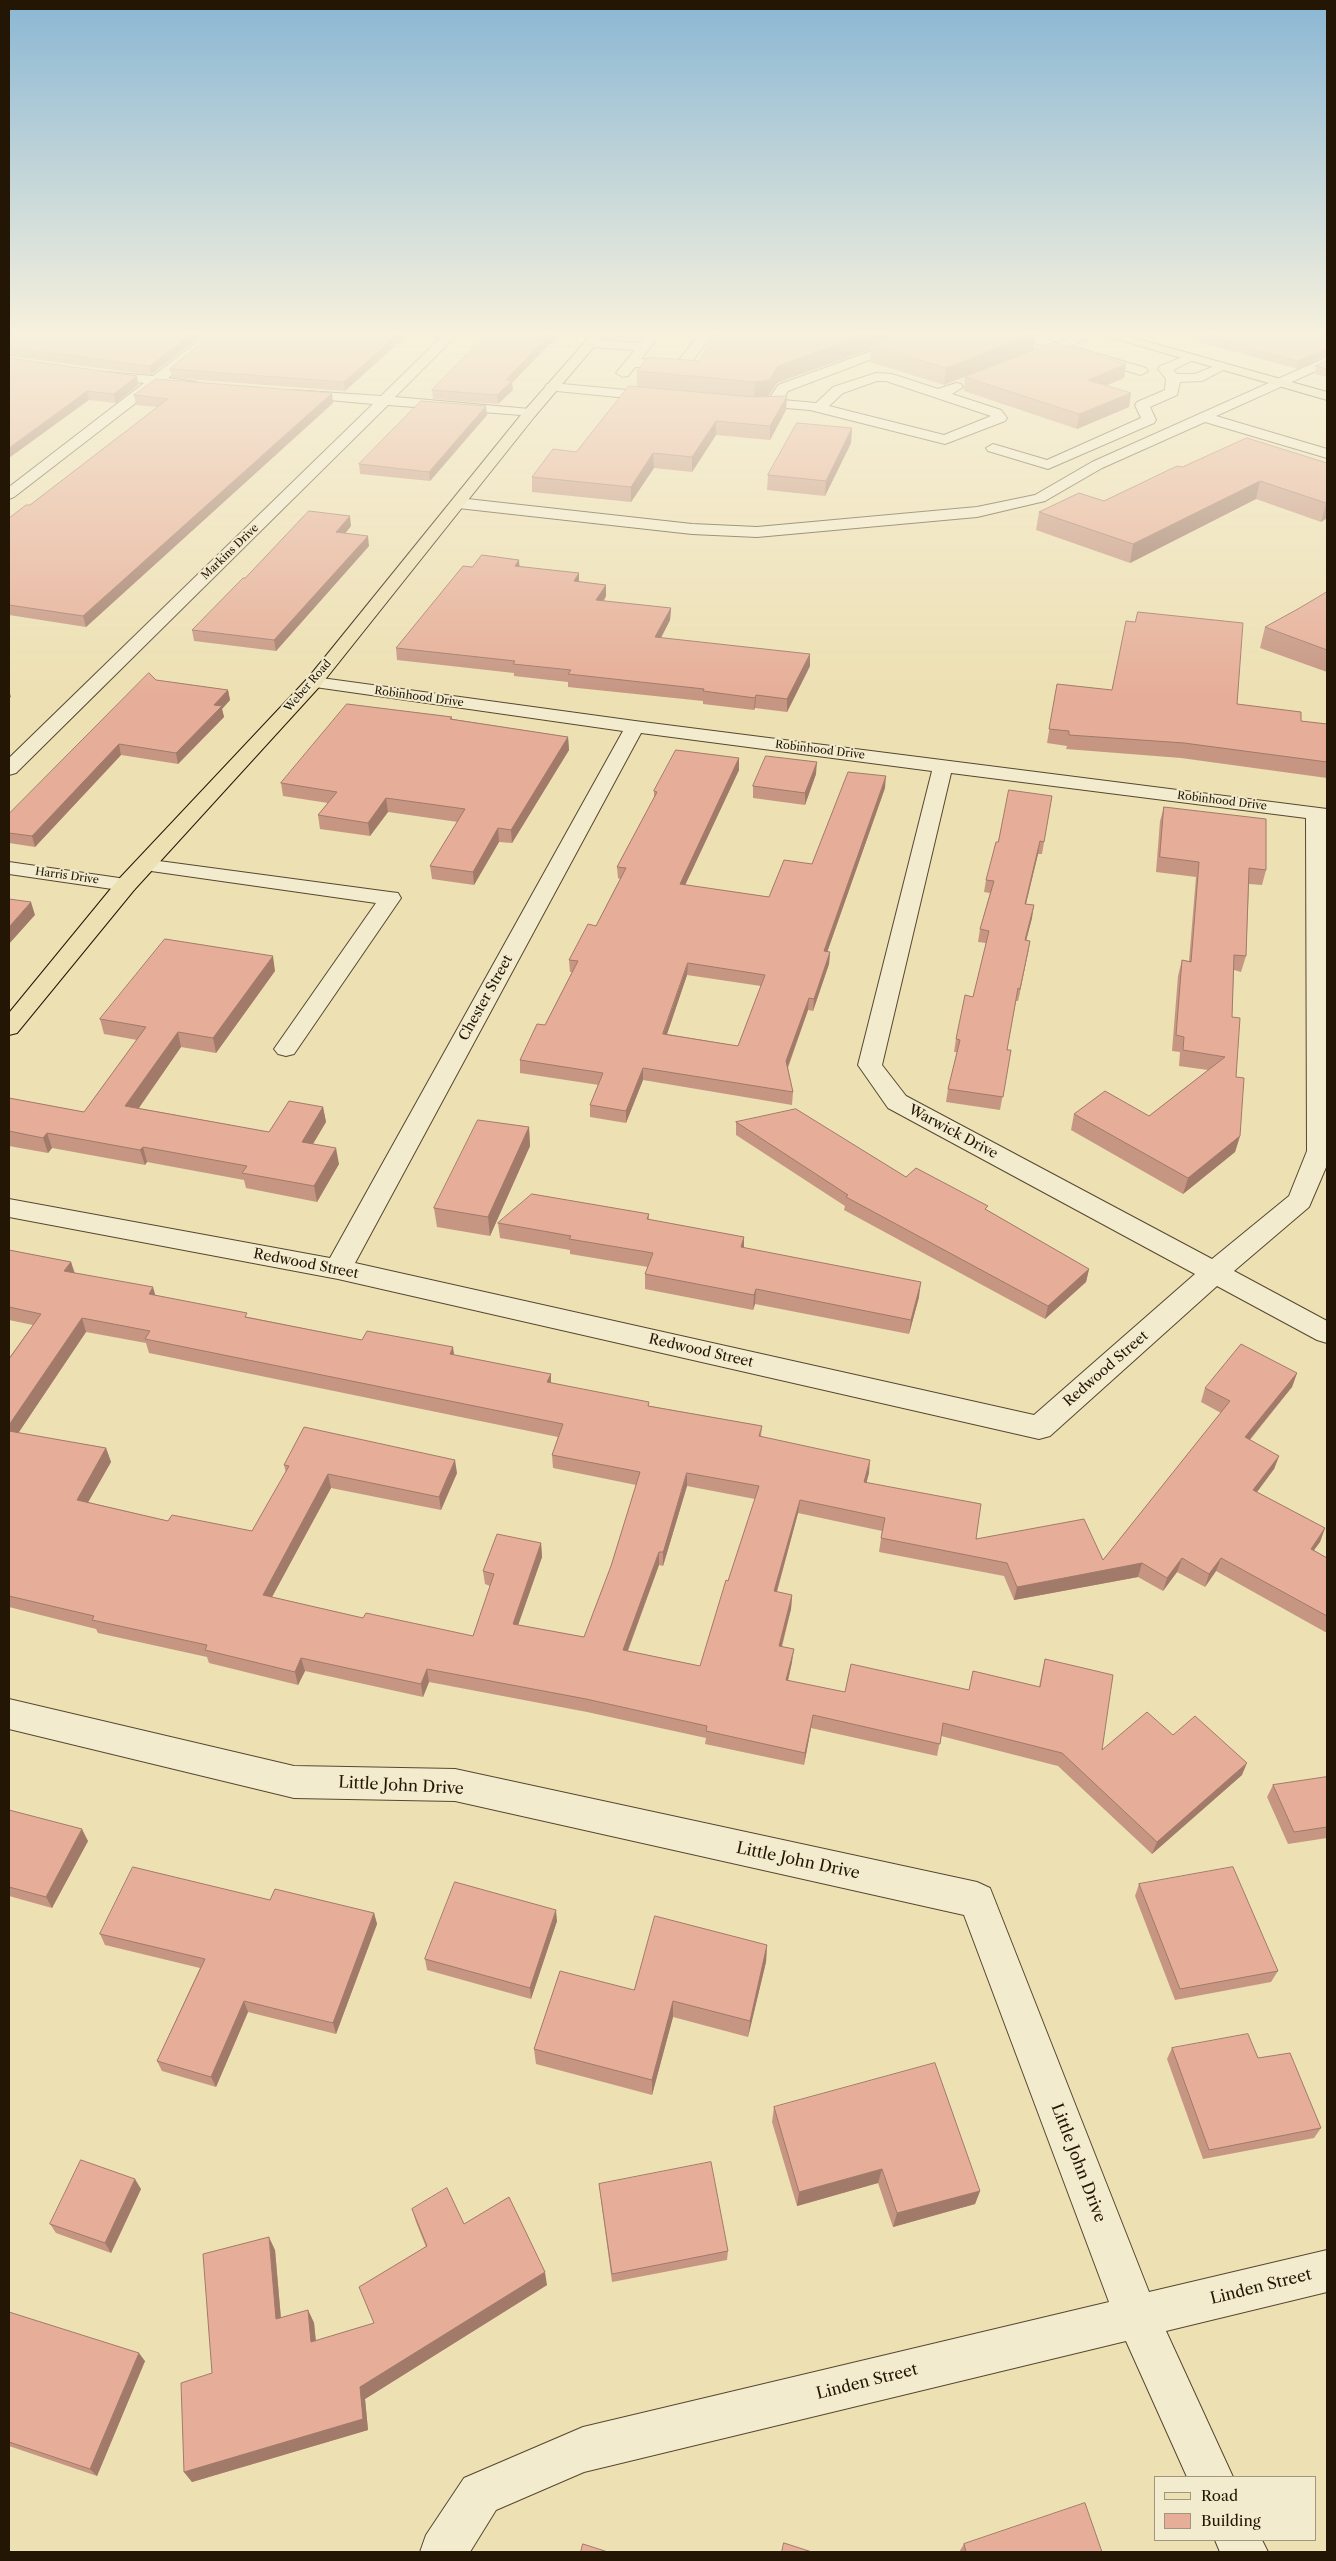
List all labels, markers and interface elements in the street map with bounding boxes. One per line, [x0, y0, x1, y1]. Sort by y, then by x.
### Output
street label: Markins Drive [199, 521, 261, 583]
street label: Weber Road [282, 657, 334, 715]
street label: Robinhood Drive [373, 684, 465, 710]
street label: Robinhood Drive [774, 738, 866, 762]
street label: Robinhood Drive [1176, 789, 1268, 813]
street label: Harris Drive [34, 865, 100, 887]
street label: Chester Street [456, 952, 516, 1044]
street label: Warwick Drive [905, 1101, 1001, 1163]
street label: Redwood Street [252, 1246, 360, 1282]
street label: Redwood Street [1060, 1328, 1152, 1410]
street label: Redwood Street [647, 1331, 755, 1371]
street label: Little John Drive [338, 1773, 464, 1799]
street label: Little John Drive [734, 1839, 862, 1883]
street label: Little John Drive [1047, 2101, 1109, 2225]
street label: Linden Street [1208, 2265, 1314, 2309]
street label: Linden Street [814, 2360, 920, 2404]
legend [1154, 2476, 1316, 2541]
text: Road [1201, 2486, 1238, 2505]
text: Building [1201, 2511, 1261, 2530]

